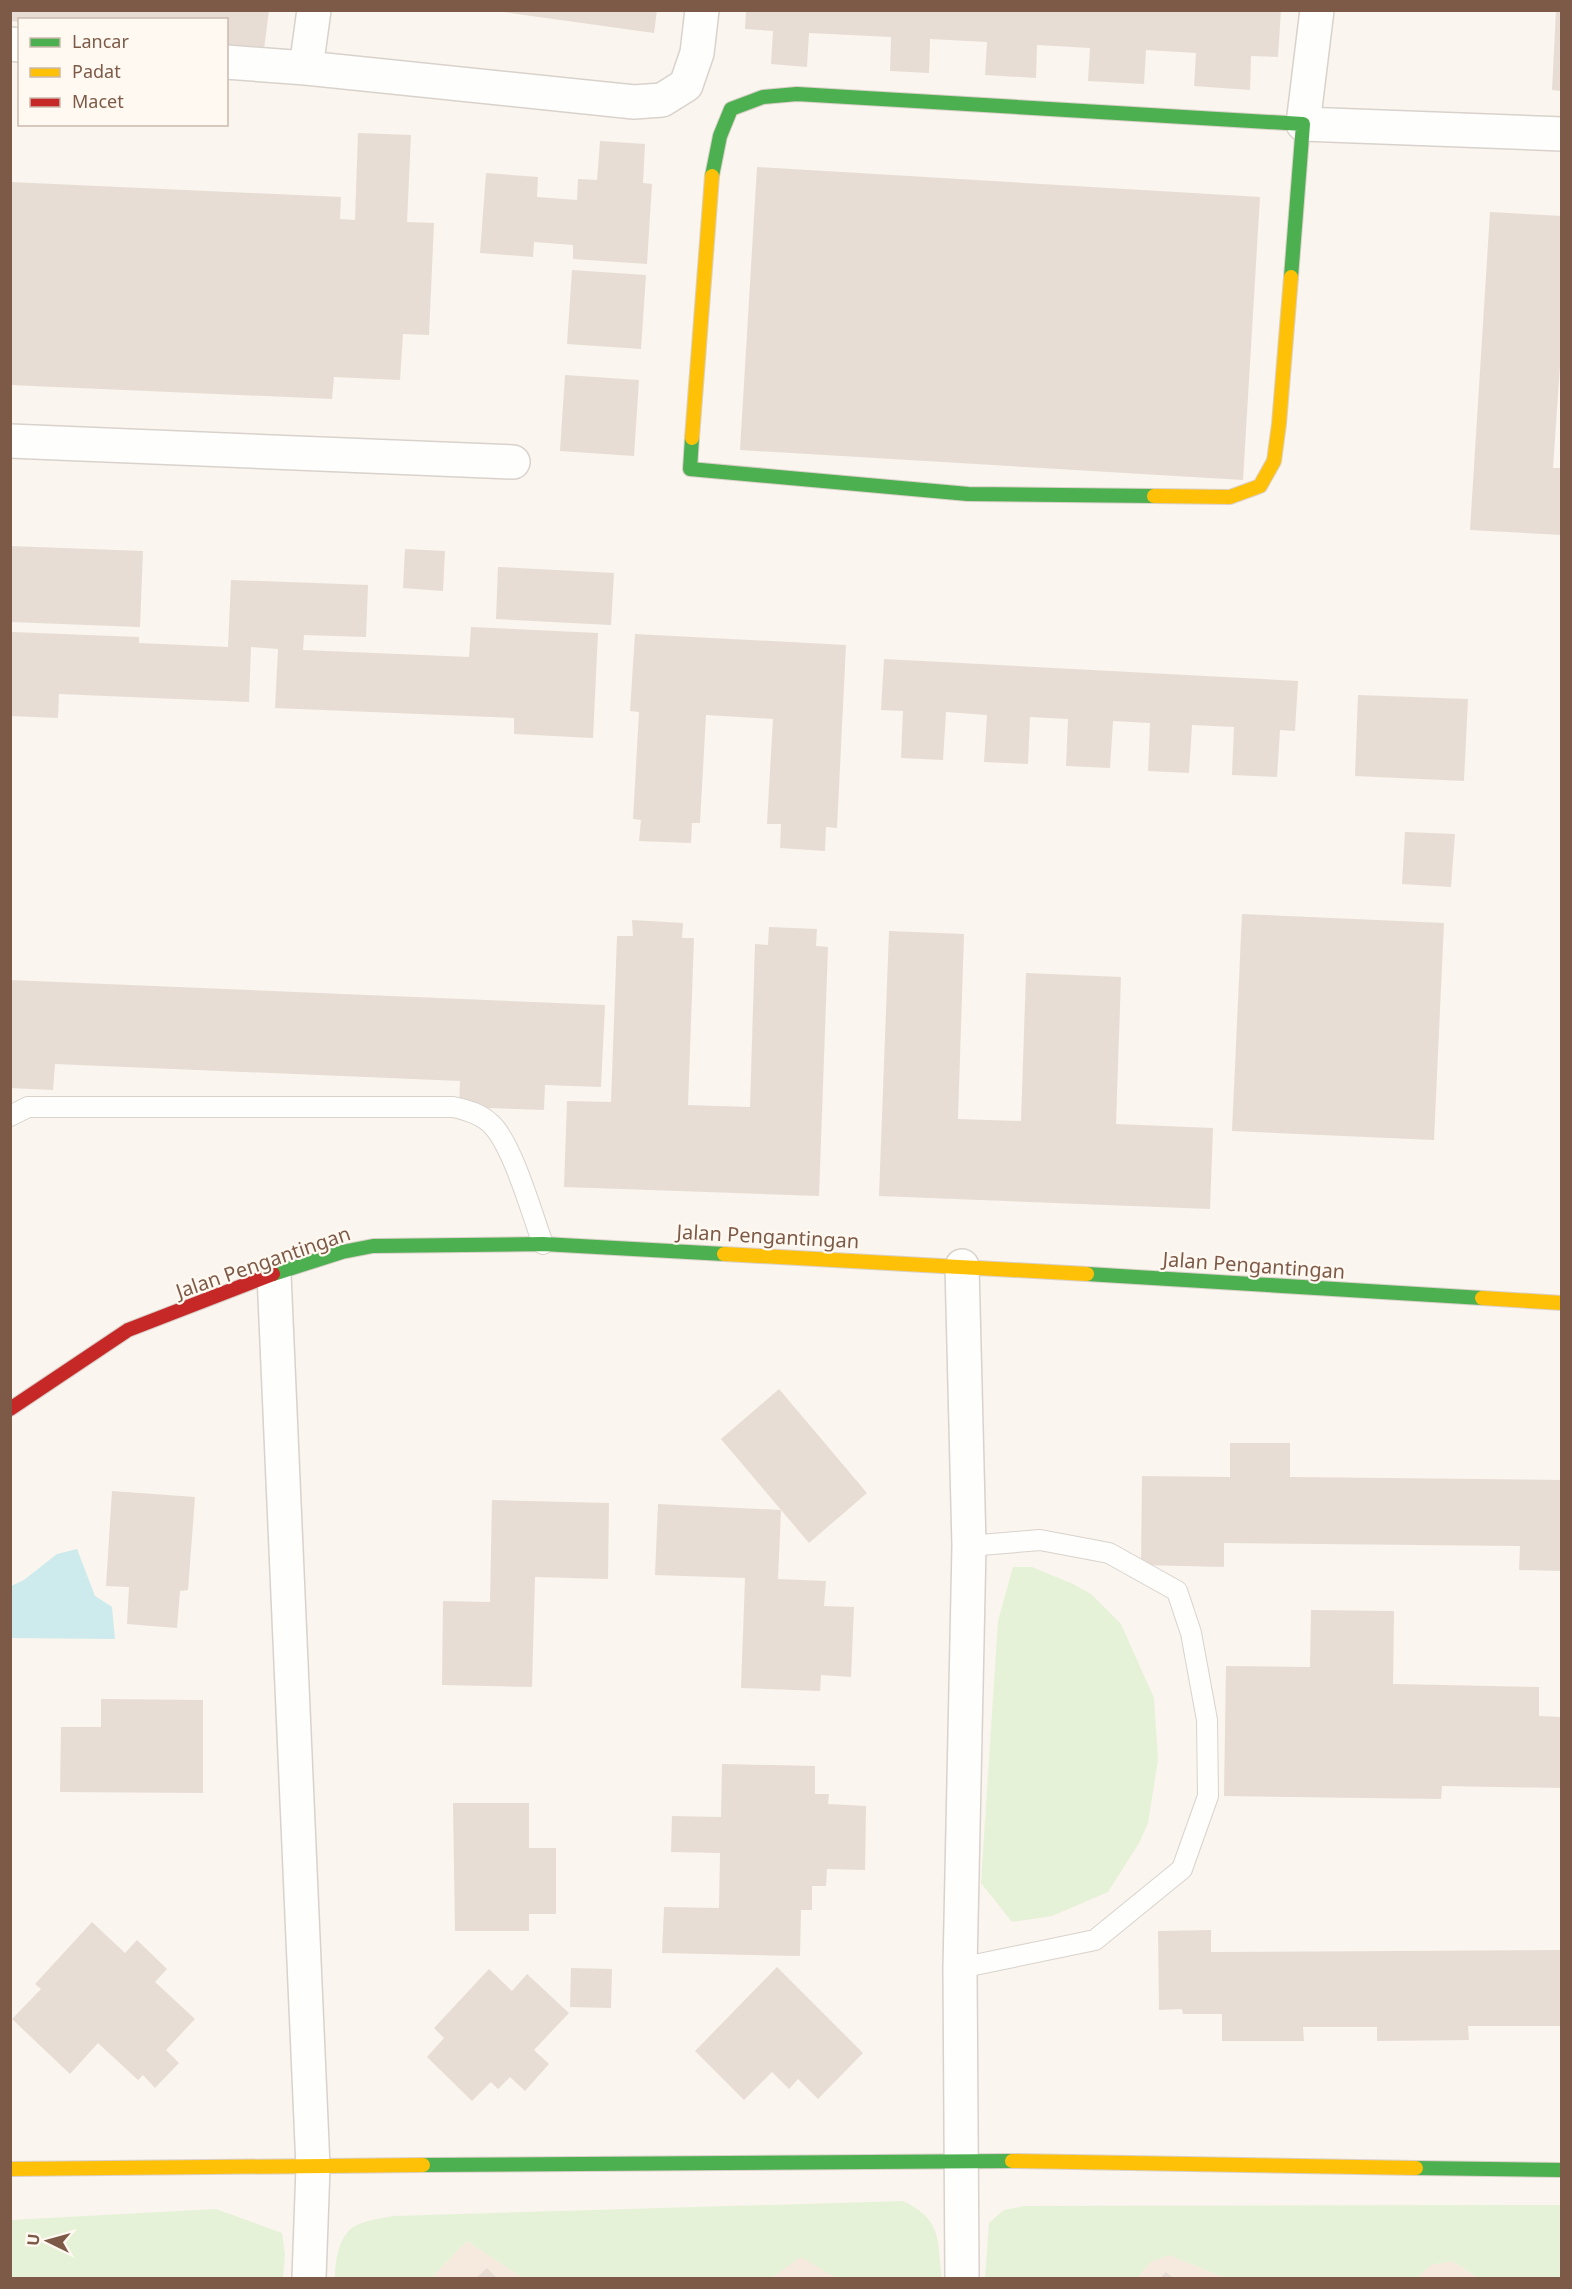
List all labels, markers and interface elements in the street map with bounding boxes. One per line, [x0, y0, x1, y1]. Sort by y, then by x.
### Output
legend [18, 18, 228, 126]
text: Lancar [72, 29, 129, 53]
text: Padat [72, 59, 121, 83]
text: Macet [72, 89, 124, 113]
street label: Jalan Pengantingan [674, 1218, 860, 1254]
street label: Jalan Pengantingan [170, 1219, 354, 1305]
street label: Jalan Pengantingan [1160, 1245, 1346, 1285]
north arrow [18, 2211, 78, 2271]
text: U [22, 2233, 45, 2247]

